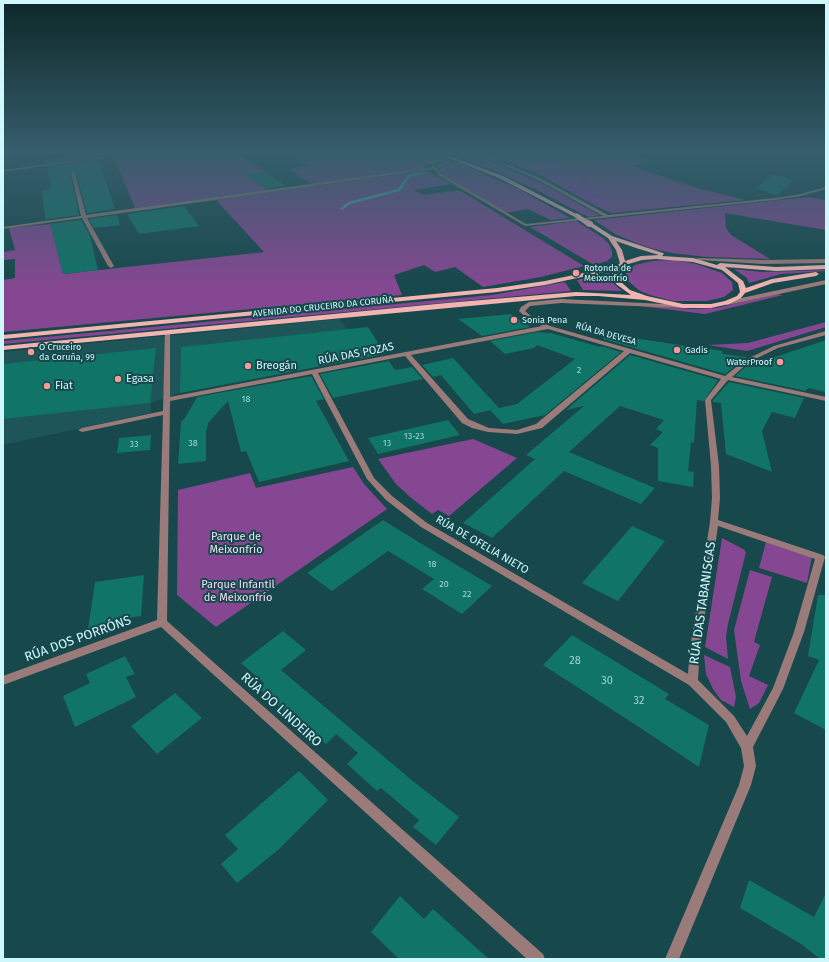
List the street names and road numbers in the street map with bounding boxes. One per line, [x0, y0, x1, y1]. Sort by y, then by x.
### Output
street label: AVENIDA DO CRUCEIRO DA CORUÑA [252, 294, 394, 320]
street label: RÚA DA DEVESA [575, 320, 637, 348]
street label: RÚA DAS POZAS [317, 340, 395, 368]
street label: RÚA DE OFELIA NIETO [433, 513, 531, 577]
street label: RÚA DAS TABANISCAS [687, 541, 719, 665]
street label: RÚA DOS PORRÓNS [23, 612, 133, 666]
street label: RÚA DO LINDEIRO [237, 670, 325, 750]

